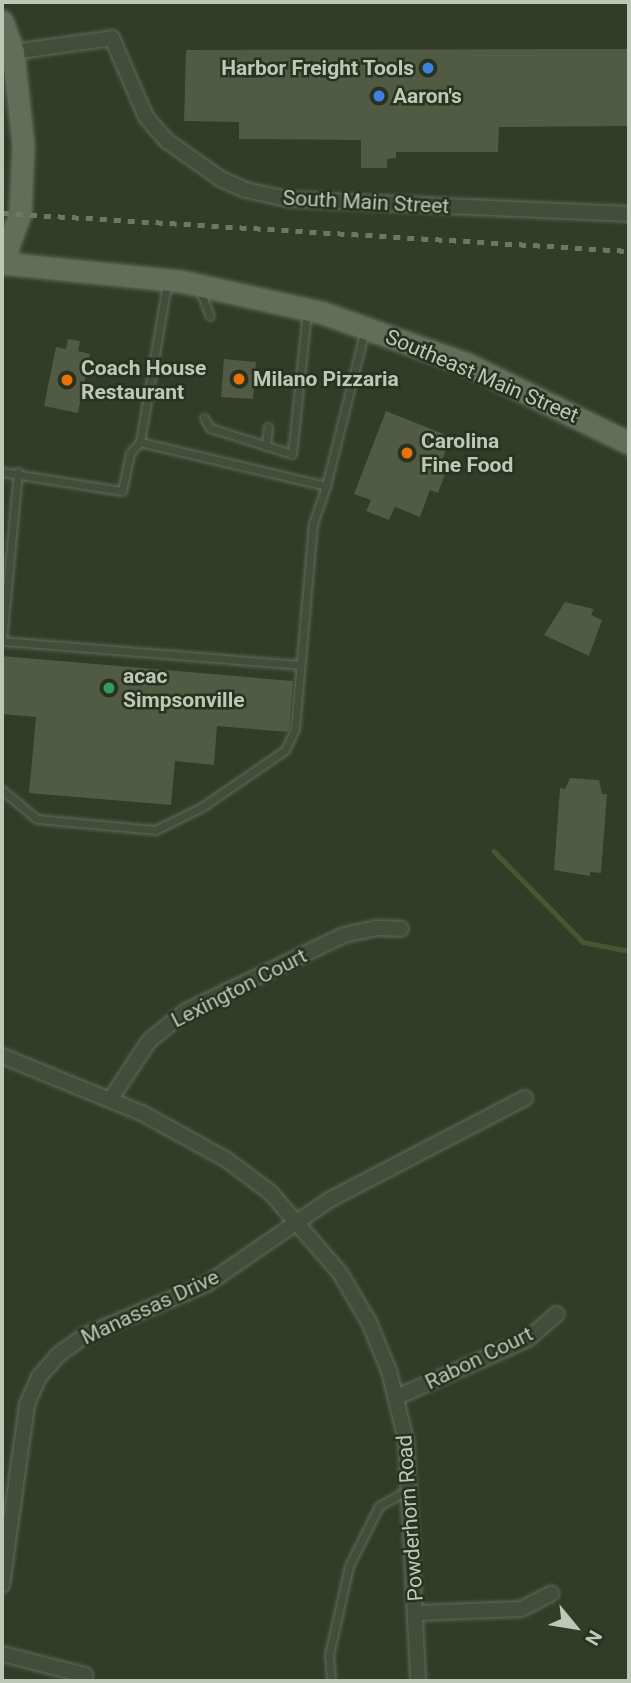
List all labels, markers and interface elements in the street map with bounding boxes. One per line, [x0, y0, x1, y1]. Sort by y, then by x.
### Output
place label: Harbor Freight Tools [221, 55, 414, 81]
marker: Harbor Freight Tools [420, 60, 436, 76]
place label: Aaron's [393, 83, 462, 109]
marker: Aaron's [371, 88, 387, 104]
street label: South Main Street [282, 185, 450, 219]
street label: Southeast Main Street [382, 324, 582, 428]
place label: Coach House Restaurant [81, 355, 206, 405]
place label: Milano Pizzaria [253, 366, 399, 392]
marker: Milano Pizzaria [231, 371, 247, 387]
marker: Coach House Restaurant [59, 372, 75, 388]
place label: Carolina Fine Food [421, 428, 513, 478]
marker: Carolina Fine Food [399, 445, 415, 461]
place label: acac Simpsonville [123, 663, 245, 713]
marker: acac Simpsonville [101, 680, 117, 696]
street label: Lexington Court [167, 943, 311, 1033]
street label: Manassas Drive [77, 1264, 223, 1350]
street label: Rabon Court [421, 1321, 537, 1395]
street label: Powderhorn Road [392, 1434, 428, 1602]
north arrow [540, 1592, 610, 1662]
text: N [580, 1626, 607, 1649]

